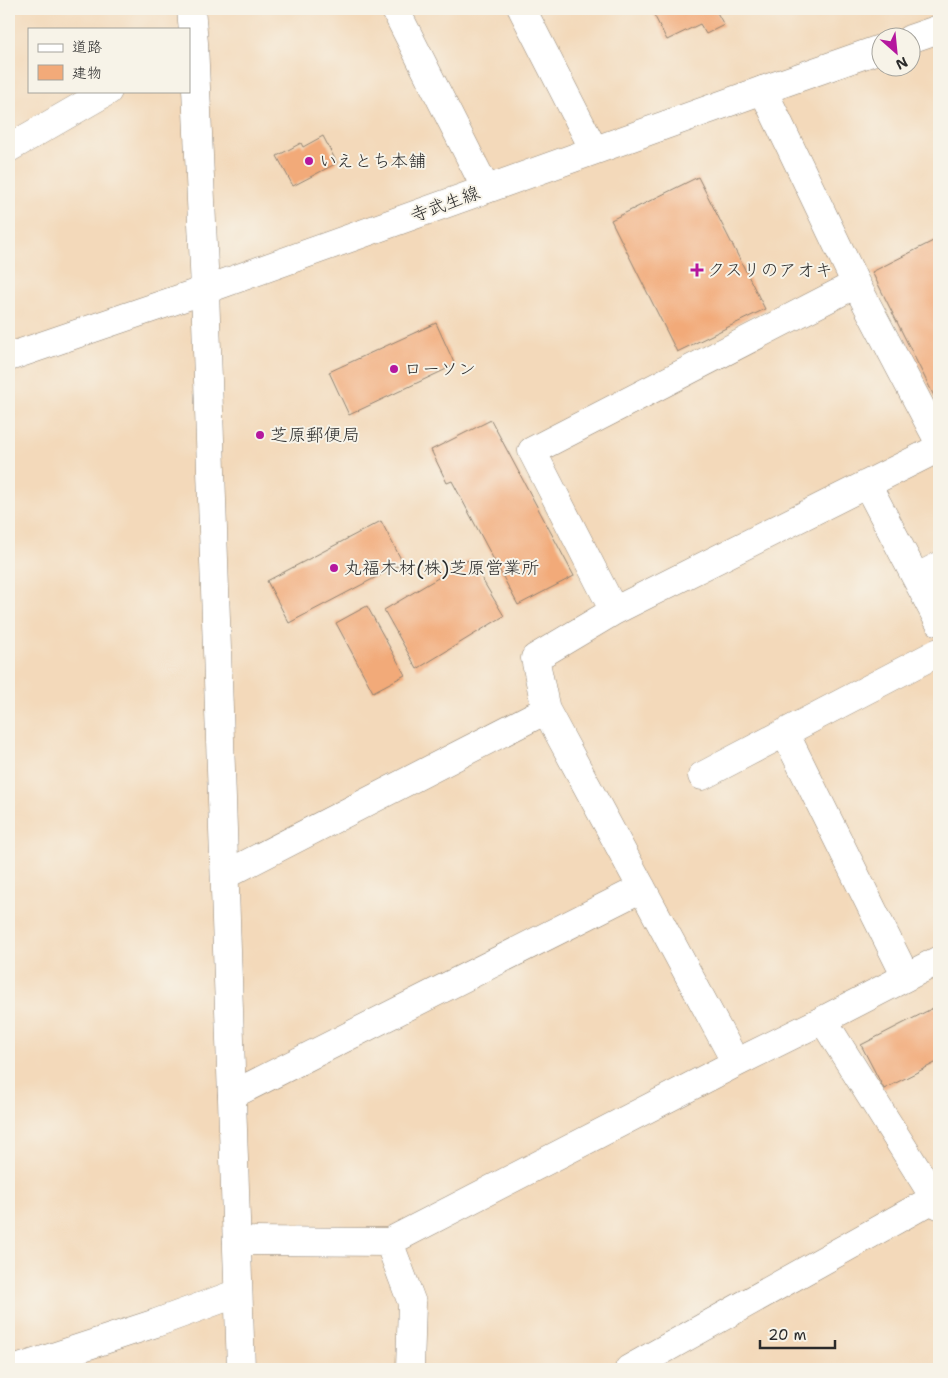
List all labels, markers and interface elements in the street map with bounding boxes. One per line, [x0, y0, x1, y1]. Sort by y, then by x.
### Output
legend [28, 28, 190, 92]
north arrow [870, 28, 920, 78]
text: 道路 [72, 37, 102, 57]
text: N [893, 53, 911, 74]
text: 建物 [72, 63, 102, 83]
place label: いえとち本舗 [319, 149, 426, 173]
marker: いえとち本舗 [303, 155, 315, 167]
street label: 寺武生線 [407, 180, 483, 228]
place label: クスリのアオキ [707, 258, 833, 282]
marker: クスリのアオキ [691, 264, 703, 276]
place label: ローソン [404, 357, 476, 381]
marker: ローソン [388, 363, 400, 375]
place label: 芝原郵便局 [270, 423, 360, 447]
marker: 芝原郵便局 [254, 429, 266, 441]
place label: 丸福木材(株)芝原営業所 [344, 556, 539, 580]
marker: 丸福木材(株)芝原営業所 [328, 562, 340, 574]
scale bar [760, 1318, 836, 1350]
text: 20 m [768, 1325, 807, 1345]

